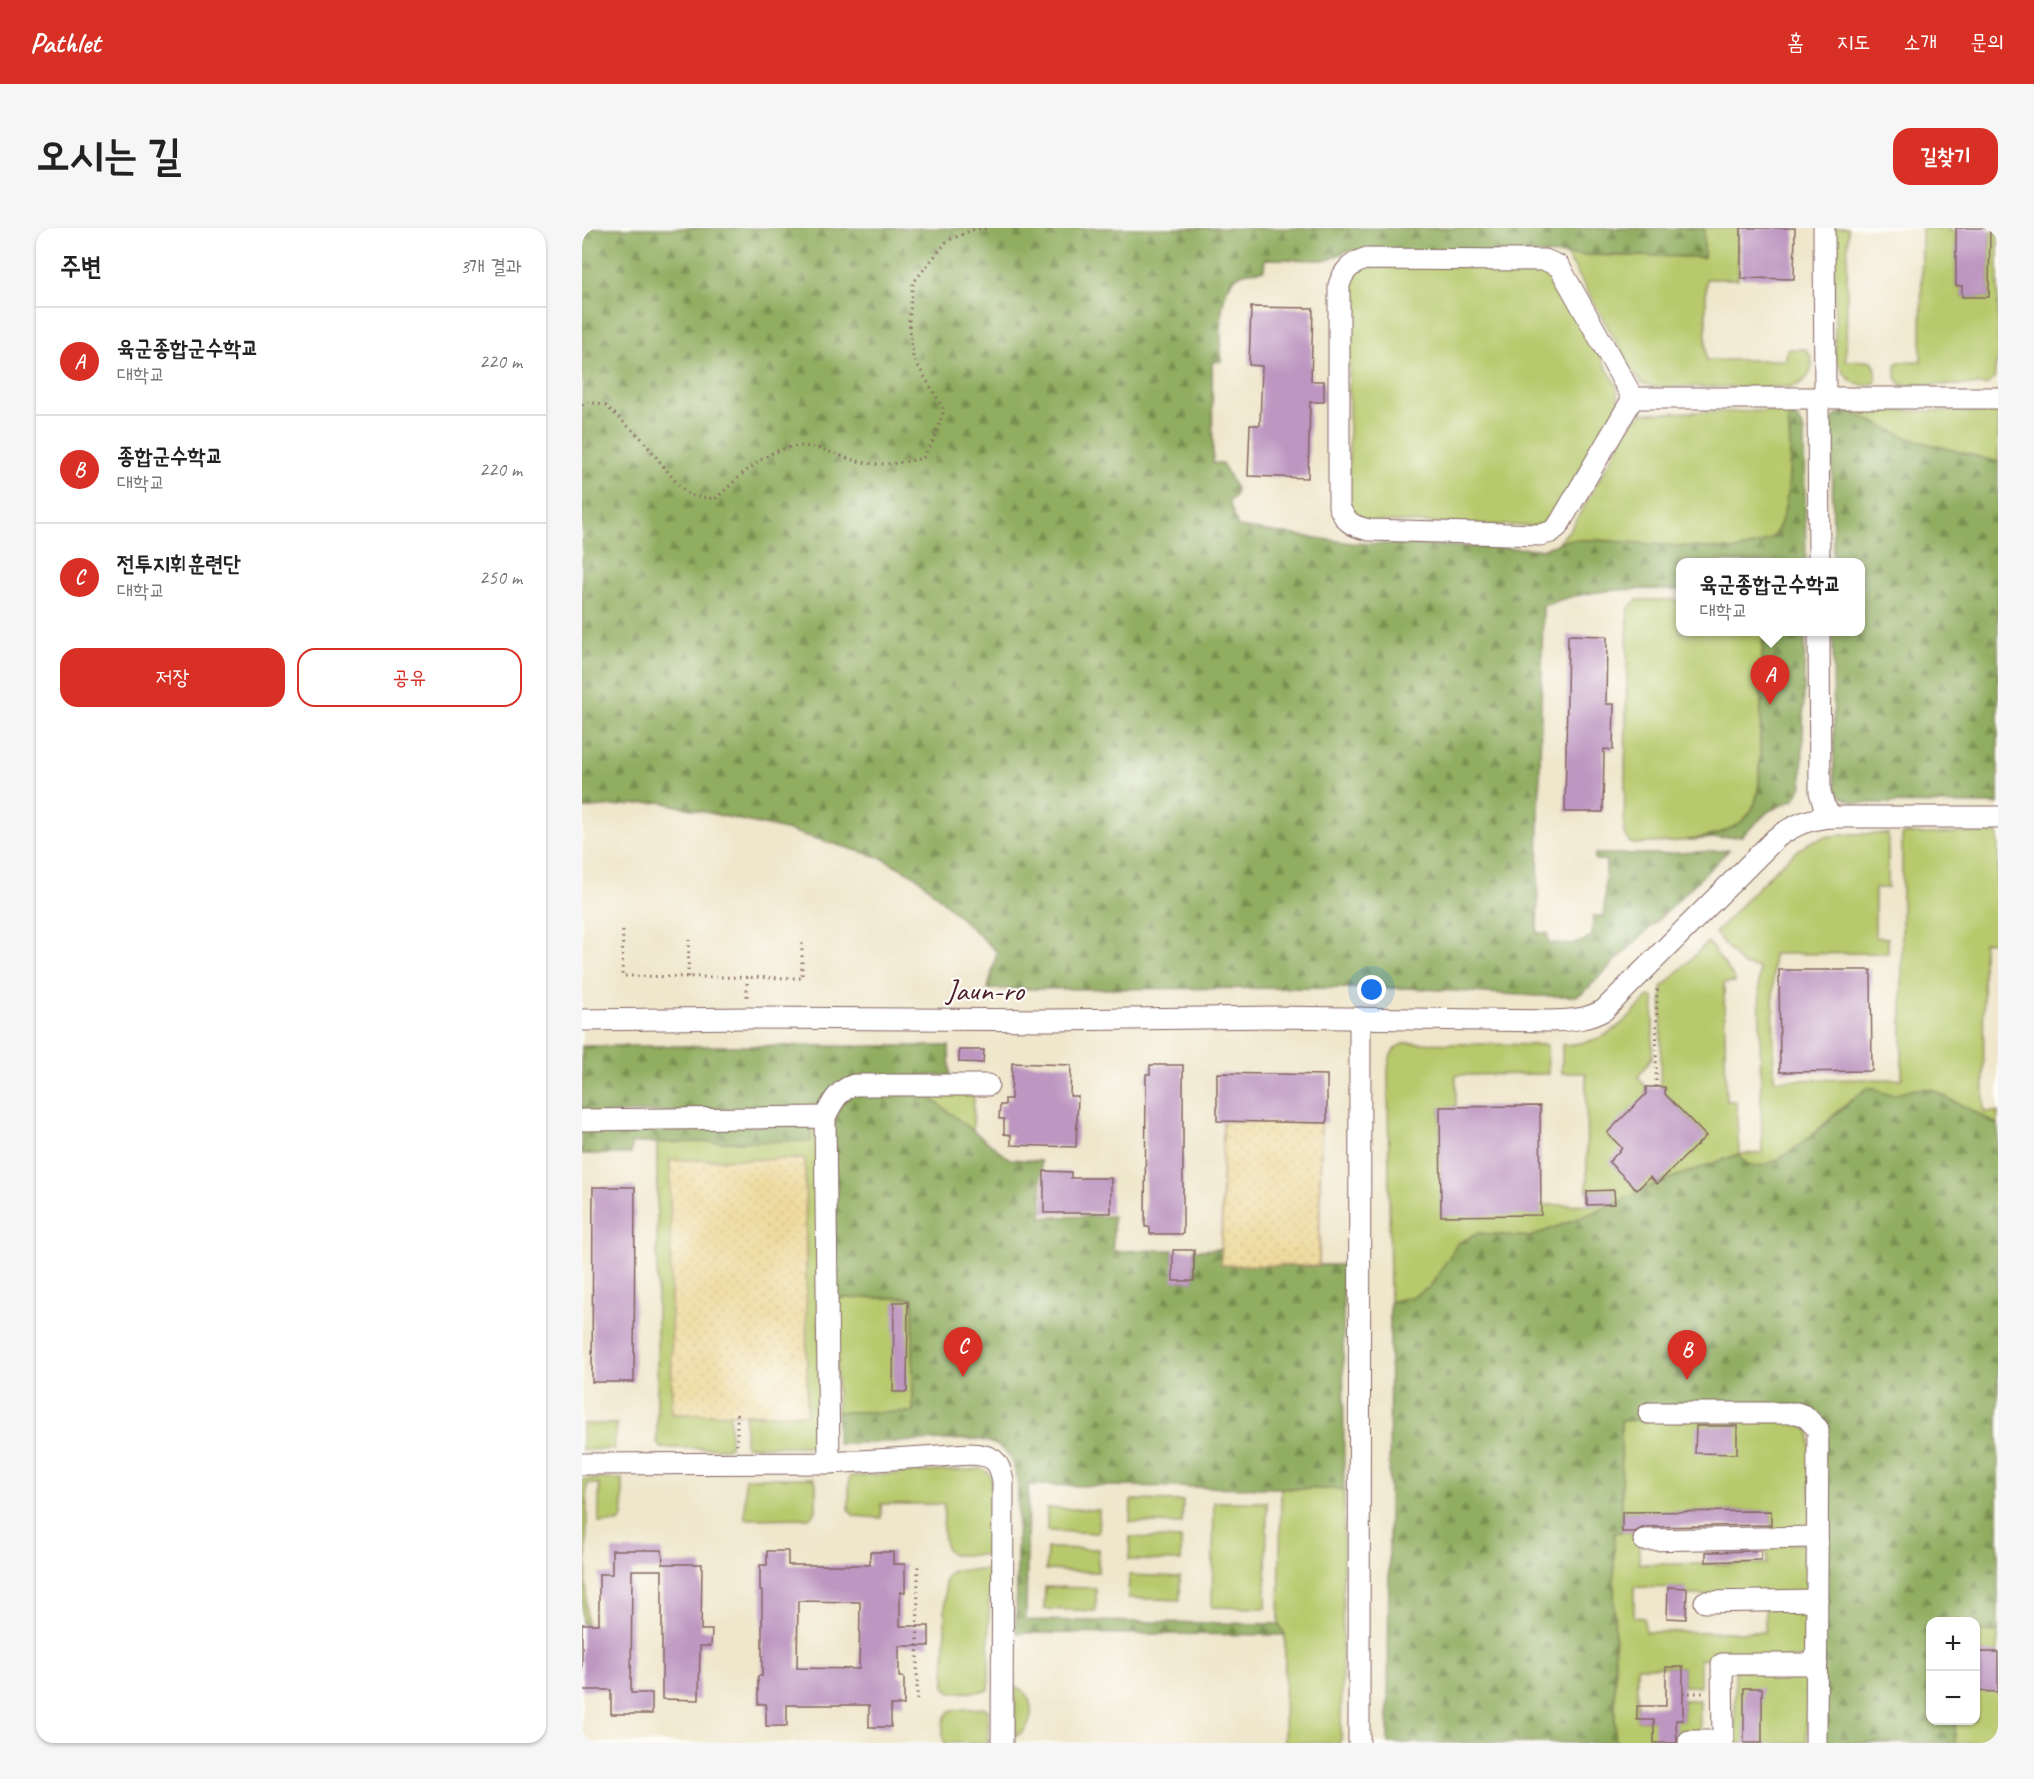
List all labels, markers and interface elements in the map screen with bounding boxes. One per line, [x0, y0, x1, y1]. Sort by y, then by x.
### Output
text: Pathlet [30, 25, 100, 60]
text: 홈 [1787, 29, 1804, 55]
text: 지도 [1837, 29, 1870, 55]
text: 소개 [1903, 29, 1937, 55]
text: 문의 [1970, 29, 2004, 55]
button: 길찾기 [1893, 128, 1998, 185]
text: 오시는 길 [36, 129, 181, 182]
text: 주변 [60, 250, 102, 283]
text: 3개 결과 [460, 254, 522, 279]
text: 육군종합군수학교 [117, 334, 259, 362]
text: A [74, 349, 85, 374]
text: 220 m [479, 349, 522, 374]
text: 대학교 [117, 362, 165, 387]
text: 종합군수학교 [117, 442, 223, 470]
text: B [74, 457, 85, 482]
text: 220 m [479, 457, 522, 482]
text: 대학교 [117, 470, 165, 495]
text: 전투지휘훈련단 [117, 550, 241, 578]
popup [1676, 558, 1865, 636]
text: C [75, 565, 84, 590]
text: 250 m [479, 565, 522, 590]
text: 육군종합군수학교 [1700, 570, 1841, 598]
text: 대학교 [117, 578, 165, 603]
text: 대학교 [1700, 598, 1748, 623]
button: 저장 [60, 648, 285, 707]
button: 공유 [297, 648, 522, 707]
pin: A [1750, 656, 1790, 705]
street label: Jaun-ro [944, 971, 1025, 1009]
your location [1357, 975, 1386, 1004]
pin: C [944, 1328, 982, 1377]
pin: B [1668, 1330, 1706, 1380]
map controls [1926, 1617, 1980, 1725]
button: + [1926, 1617, 1980, 1671]
button: − [1926, 1671, 1980, 1725]

